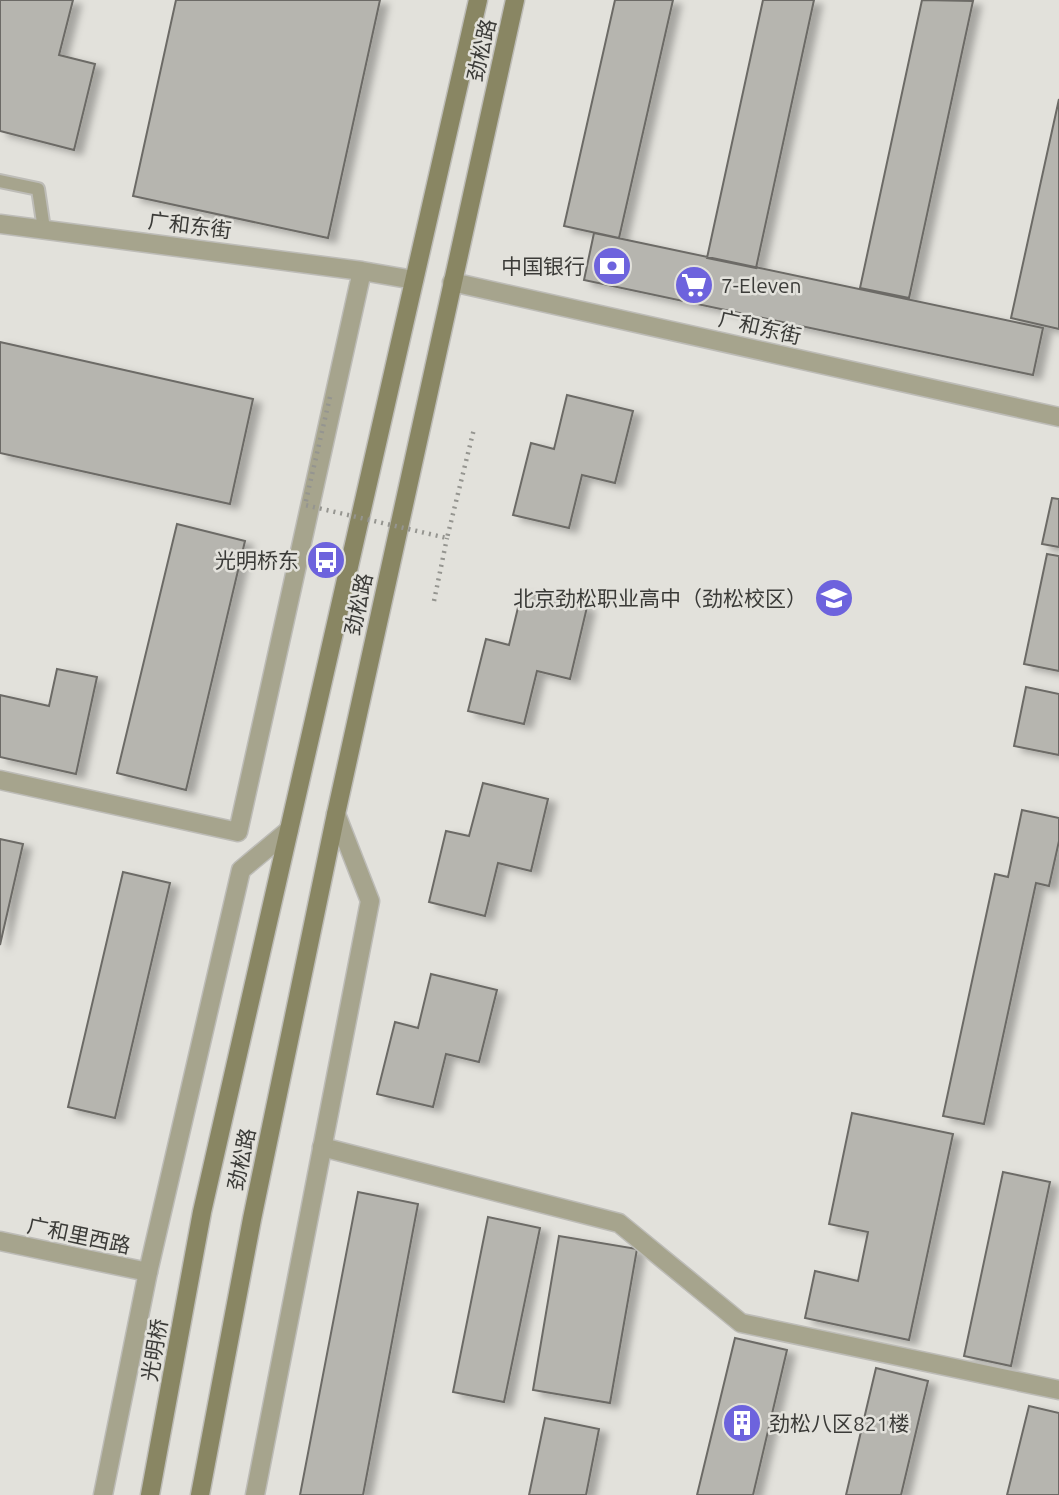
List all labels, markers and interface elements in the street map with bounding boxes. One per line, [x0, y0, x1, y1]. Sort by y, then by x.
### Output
street label: 劲松路 [462, 17, 500, 83]
street label: 广和东街 [147, 208, 233, 242]
bank icon: 中国银行 [591, 245, 633, 287]
place label: 中国银行 [501, 254, 585, 278]
supermarket icon: 7-Eleven [673, 264, 715, 306]
place label: 7-Eleven [721, 273, 802, 297]
street label: 广和东街 [716, 306, 804, 348]
bus stop icon: 光明桥东 [305, 539, 347, 581]
place label: 光明桥东 [215, 548, 299, 572]
street label: 劲松路 [340, 571, 376, 637]
school or university icon: 北京劲松职业高中（劲松校区） [813, 577, 855, 619]
place label: 北京劲松职业高中（劲松校区） [513, 586, 807, 610]
street label: 劲松路 [223, 1126, 259, 1192]
street label: 广和里西路 [25, 1212, 133, 1258]
street label: 光明桥 [137, 1317, 171, 1383]
building icon: 劲松八区821楼 [721, 1402, 763, 1444]
place label: 劲松八区821楼 [769, 1411, 910, 1435]

